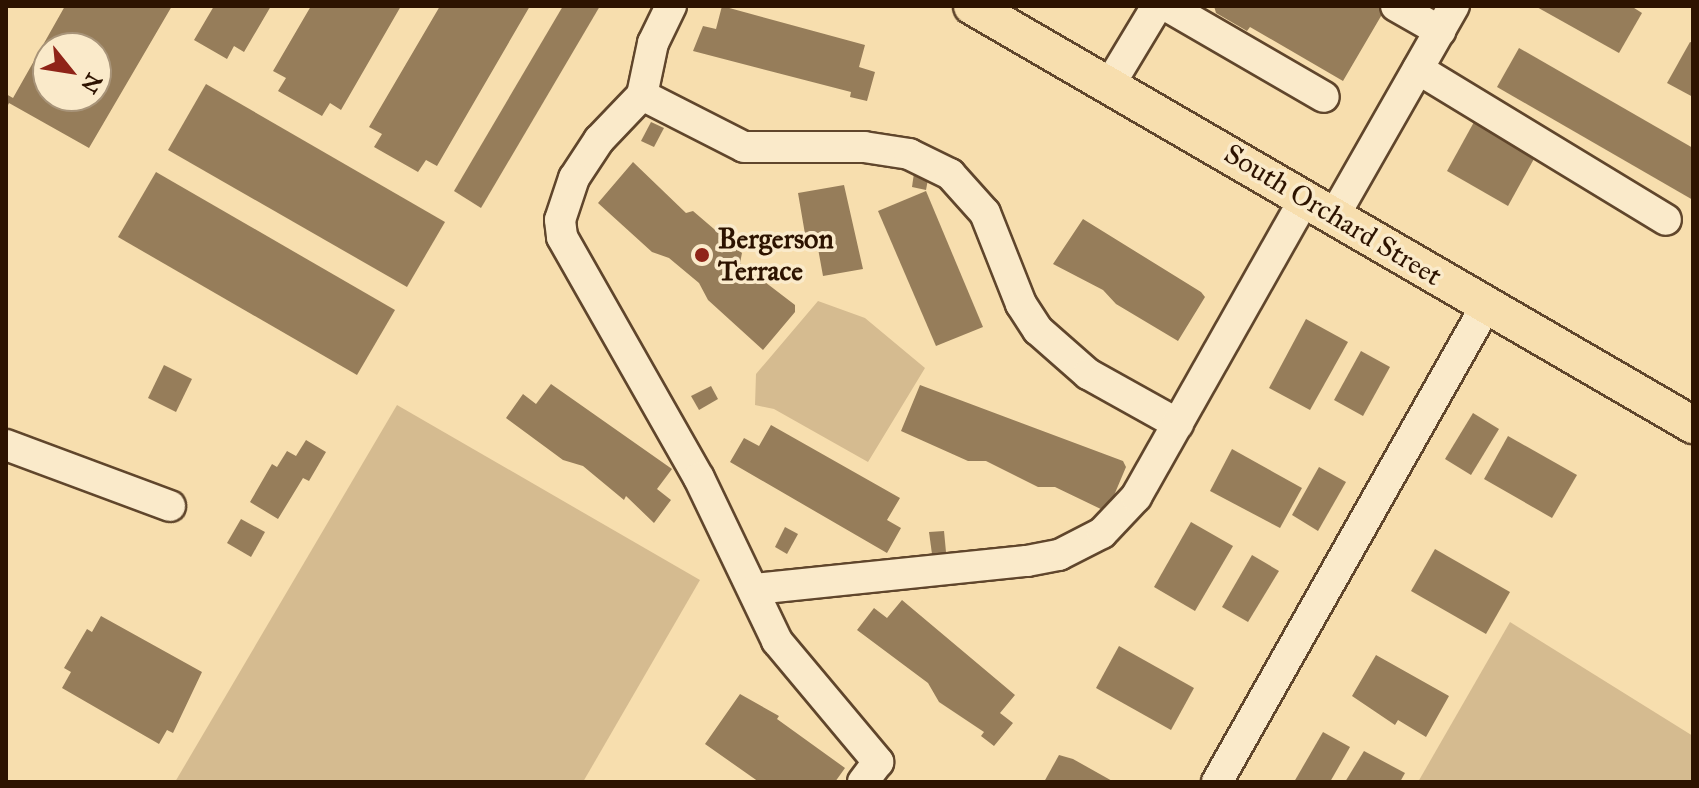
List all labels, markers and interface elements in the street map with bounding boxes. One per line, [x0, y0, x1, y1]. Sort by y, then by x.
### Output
north arrow [32, 32, 112, 112]
text: N [75, 68, 108, 98]
street label: South Orchard Street [1218, 137, 1448, 293]
place label: Bergerson Terrace [718, 222, 834, 288]
marker: Bergerson Terrace [693, 246, 711, 264]

